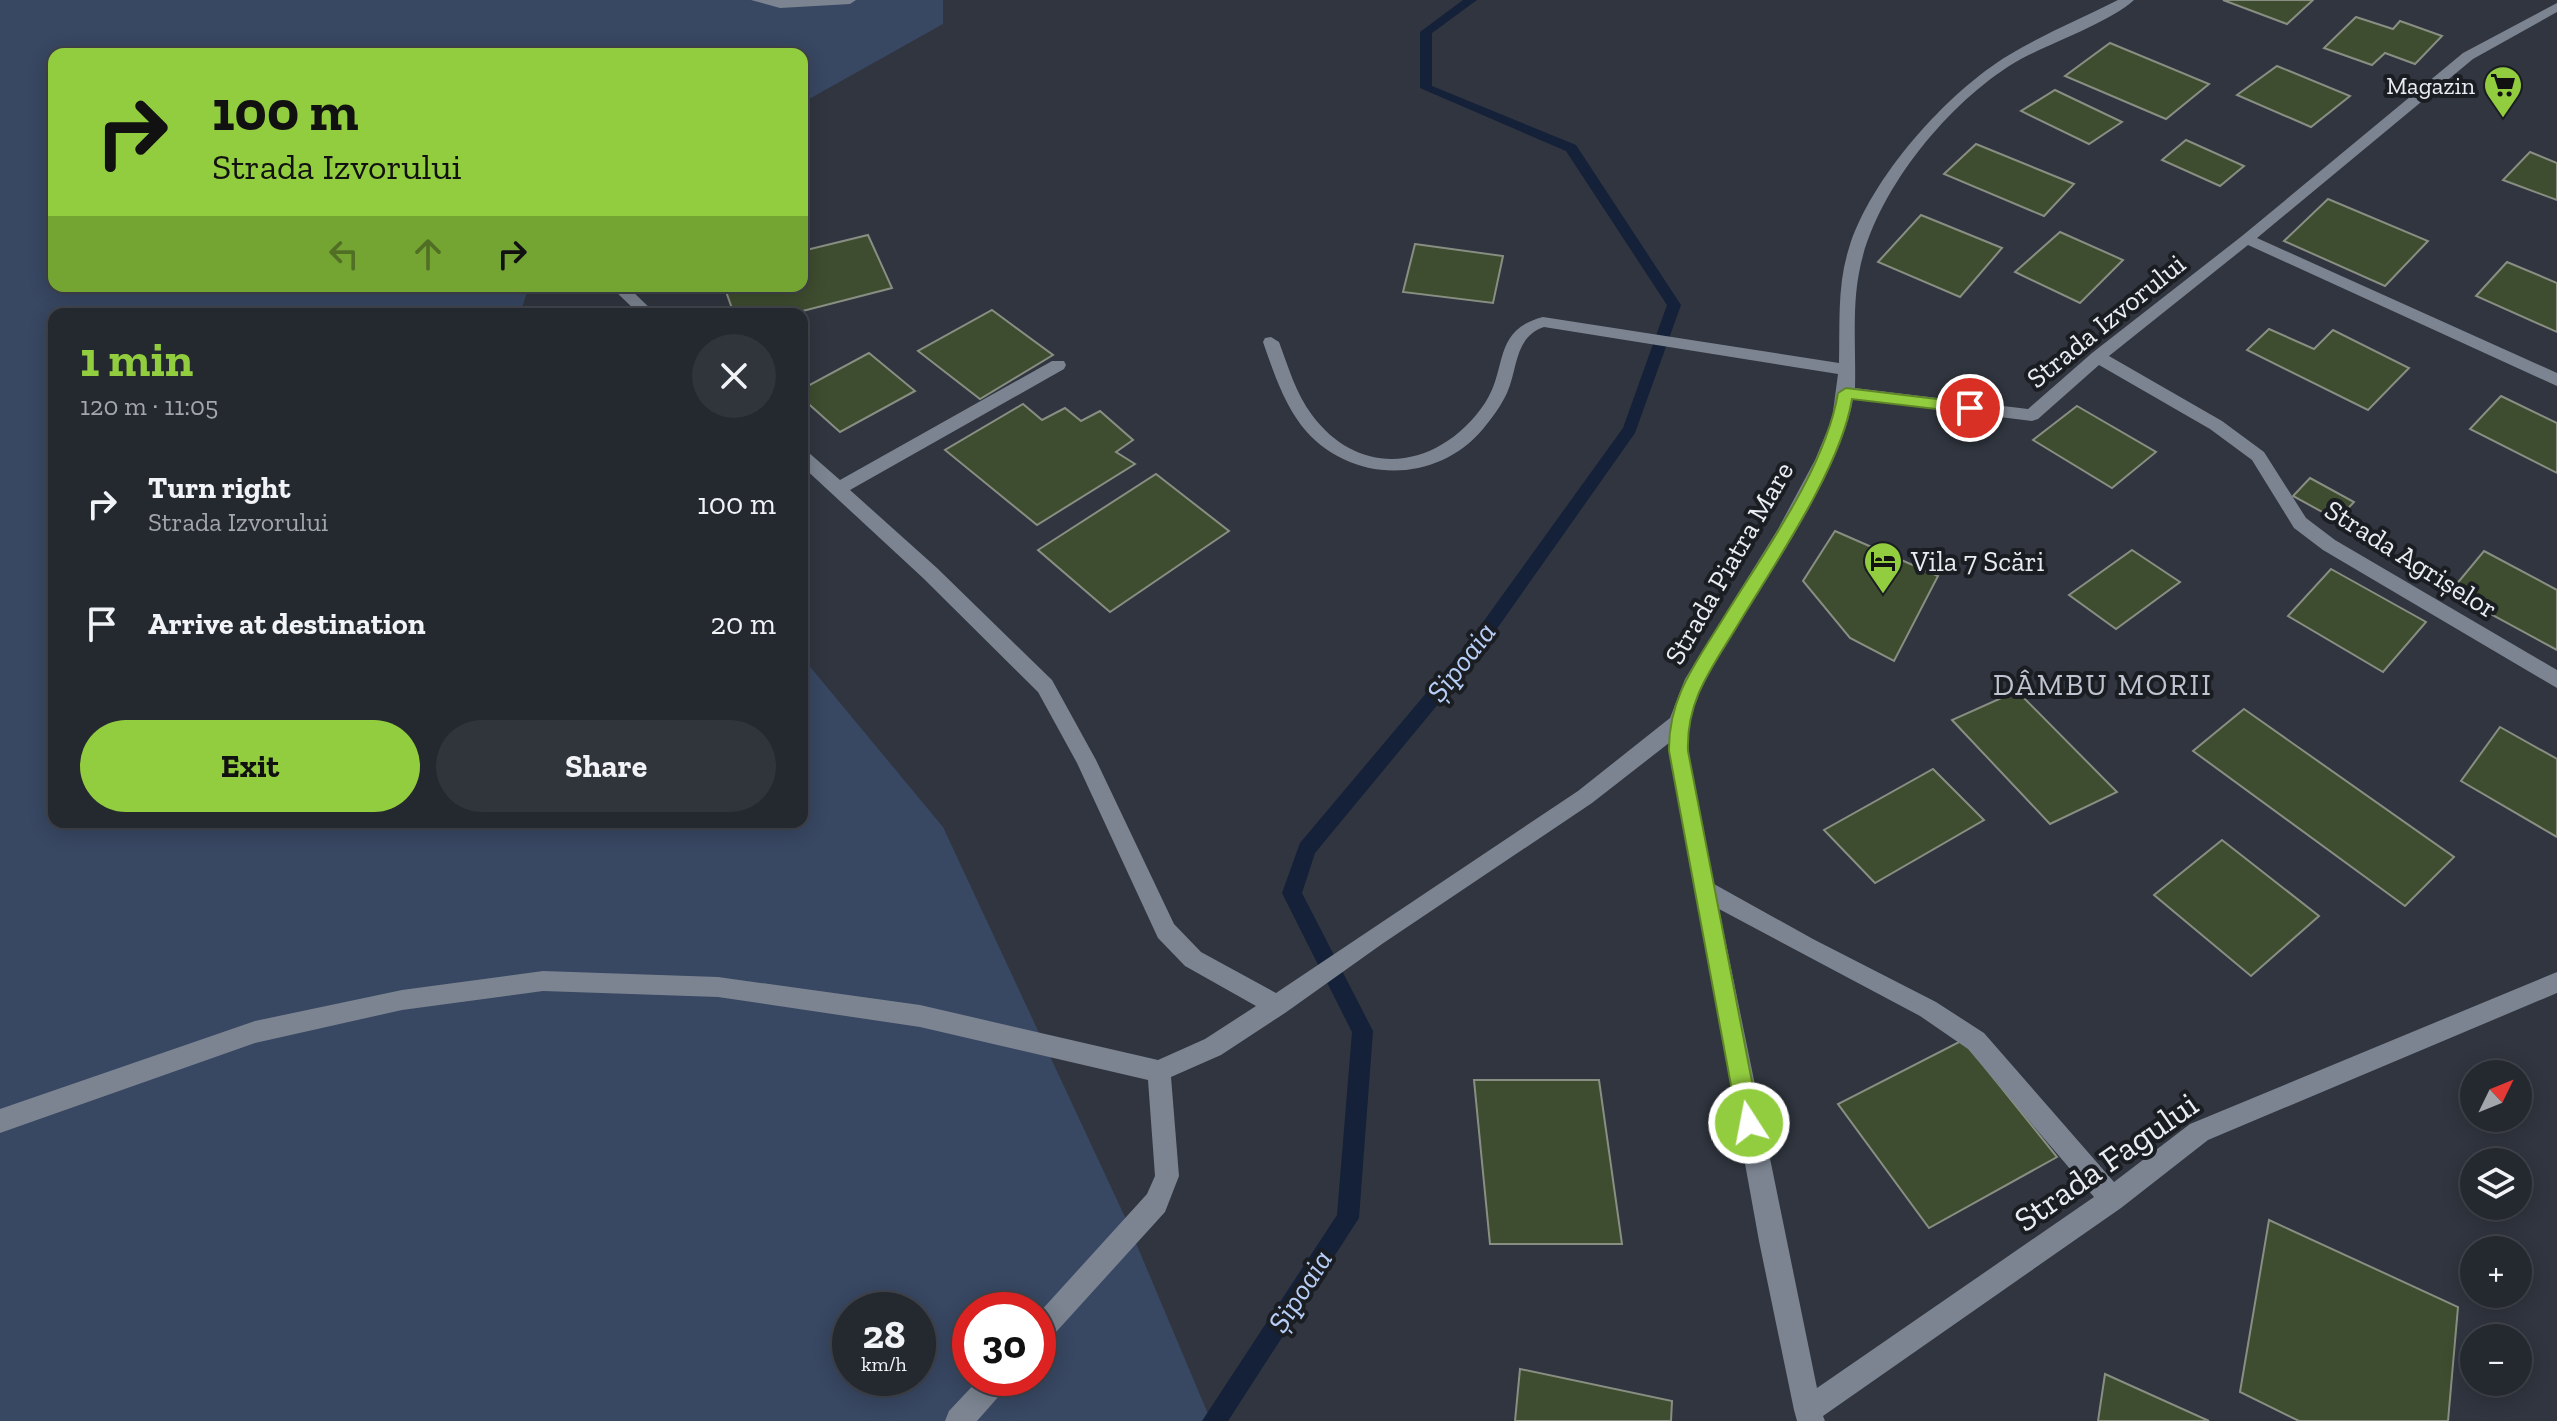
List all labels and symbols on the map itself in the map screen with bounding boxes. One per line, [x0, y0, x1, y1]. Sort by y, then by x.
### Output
supermarket icon: Magazin [2482, 64, 2524, 119]
place label: Magazin [2386, 71, 2475, 100]
street label: Strada Izvorului [2020, 247, 2192, 395]
pin [1936, 374, 2004, 442]
street label: Strada Piatra Mare [1658, 456, 1800, 670]
street label: Strada Agrișelor [2319, 493, 2503, 625]
hotel icon: Vila 7 Scări [1862, 540, 1904, 595]
place label: Vila 7 Scări [1910, 545, 2044, 578]
water label: Șipoaia [1419, 615, 1503, 709]
district label: DÂMBU MORII [1993, 667, 2213, 703]
north arrow [2460, 1060, 2532, 1132]
position arrow [1707, 1081, 1791, 1165]
street label: Strada Fagului [2006, 1084, 2206, 1240]
water label: Șipoaia [1260, 1243, 1340, 1339]
speed limit sign: 30 [952, 1292, 1056, 1396]

